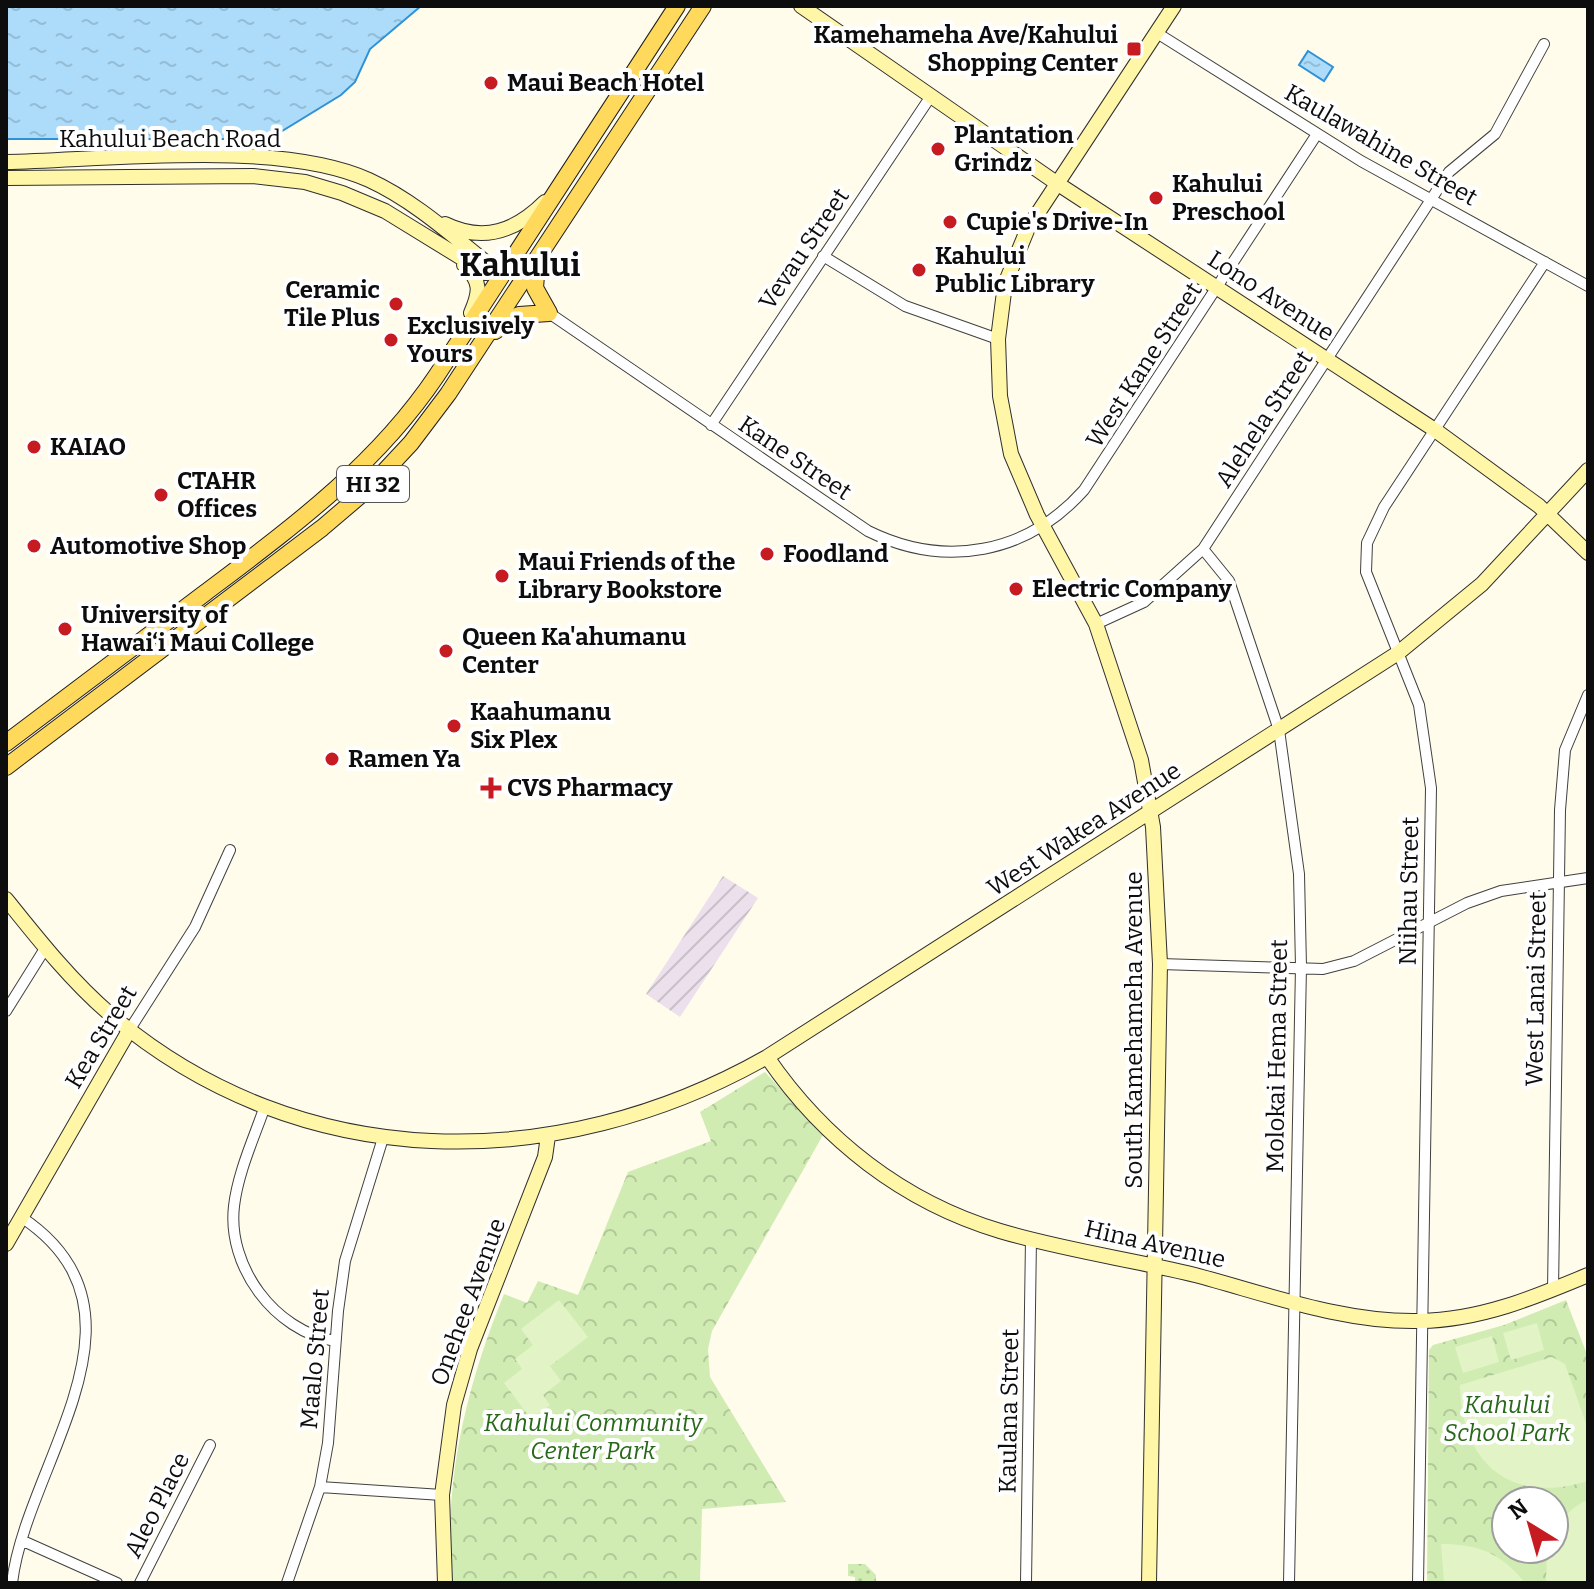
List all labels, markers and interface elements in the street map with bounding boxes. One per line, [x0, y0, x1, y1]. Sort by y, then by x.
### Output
place label: Kamehameha Ave/Kahului Shopping Center [814, 21, 1118, 77]
marker: Kamehameha Ave/Kahului Shopping Center [1125, 40, 1143, 58]
place label: Maui Beach Hotel [507, 69, 705, 97]
marker: Maui Beach Hotel [482, 74, 500, 92]
street label: Kaulawahine Street [1280, 78, 1483, 212]
place label: Plantation Grindz [954, 121, 1074, 177]
street label: Kahului Beach Road [59, 125, 281, 153]
marker: Plantation Grindz [929, 140, 947, 158]
place label: Kahului Preschool [1172, 170, 1286, 226]
street label: Vevau Street [753, 183, 855, 315]
marker: Kahului Preschool [1147, 189, 1165, 207]
place label: Cupie's Drive-In [966, 208, 1149, 236]
marker: Cupie's Drive-In [941, 213, 959, 231]
place label: Kahului Public Library [935, 242, 1095, 298]
street label: Lono Avenue [1203, 245, 1339, 347]
district label: Kahului [460, 246, 580, 284]
marker: Kahului Public Library [910, 261, 928, 279]
place label: Ceramic Tile Plus [284, 276, 380, 332]
street label: West Kane Street [1080, 277, 1208, 453]
marker: Ceramic Tile Plus [387, 295, 405, 313]
place label: Exclusively Yours [407, 312, 535, 368]
marker: Exclusively Yours [382, 331, 400, 349]
street label: Alehela Street [1209, 345, 1319, 492]
street label: Kane Street [733, 410, 857, 506]
place label: KAIAO [50, 433, 126, 461]
marker: KAIAO [25, 438, 43, 456]
road number: HI 32 [337, 466, 409, 502]
place label: CTAHR Offices [177, 467, 257, 523]
marker: CTAHR Offices [152, 486, 170, 504]
place label: Automotive Shop [50, 532, 246, 560]
marker: Automotive Shop [25, 537, 43, 555]
place label: Foodland [783, 540, 889, 568]
marker: Foodland [758, 545, 776, 563]
place label: Maui Friends of the Library Bookstore [518, 548, 735, 604]
marker: Maui Friends of the Library Bookstore [493, 567, 511, 585]
place label: Electric Company [1032, 575, 1232, 603]
marker: Electric Company [1007, 580, 1025, 598]
place label: University of Hawai‘i Maui College [81, 601, 314, 657]
marker: University of Hawai‘i Maui College [56, 620, 74, 638]
place label: Queen Ka'ahumanu Center [462, 623, 686, 679]
marker: Queen Ka'ahumanu Center [437, 642, 455, 660]
place label: Kaahumanu Six Plex [470, 698, 611, 754]
marker: Kaahumanu Six Plex [445, 717, 463, 735]
place label: Ramen Ya [348, 745, 461, 773]
marker: Ramen Ya [323, 750, 341, 768]
street label: West Wakea Avenue [982, 756, 1186, 902]
place label: CVS Pharmacy [507, 774, 673, 802]
marker: CVS Pharmacy [482, 779, 500, 797]
street label: Niihau Street [1394, 816, 1424, 966]
street label: South Kamehameha Avenue [1120, 871, 1148, 1189]
street label: West Lanai Street [1520, 891, 1552, 1087]
street label: Molokai Hema Street [1261, 939, 1293, 1173]
street label: Kea Street [59, 980, 143, 1093]
street label: Onehee Avenue [425, 1214, 511, 1390]
street label: Hina Avenue [1082, 1214, 1228, 1274]
street label: Maalo Street [295, 1287, 335, 1430]
street label: Kaulana Street [994, 1328, 1024, 1494]
park label: Kahului School Park [1444, 1391, 1571, 1447]
park label: Kahului Community Center Park [484, 1409, 704, 1465]
street label: Aleo Place [119, 1448, 195, 1562]
north arrow [1490, 1485, 1570, 1565]
text: N [1503, 1494, 1533, 1525]

